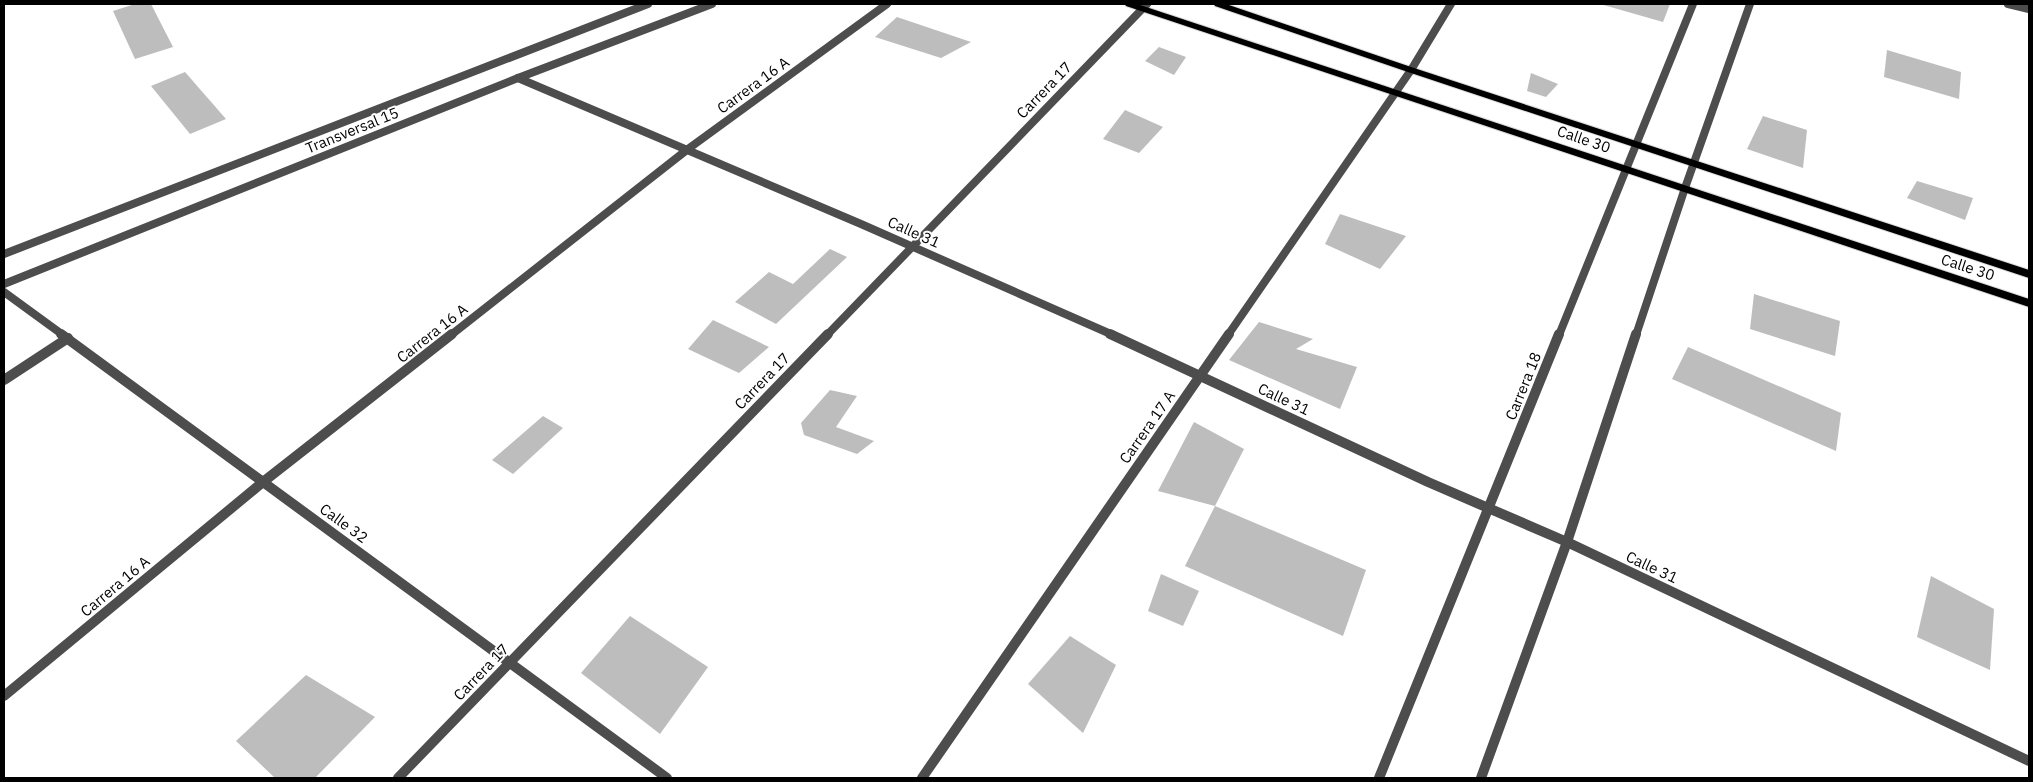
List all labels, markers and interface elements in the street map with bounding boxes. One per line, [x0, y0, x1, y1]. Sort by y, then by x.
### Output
street label: Carrera 16 A [713, 52, 793, 118]
street label: Carrera 17 [1012, 58, 1076, 122]
street label: Transversal 15 [303, 103, 401, 157]
street label: Calle 30 [1555, 121, 1613, 157]
street label: Calle 31 [885, 212, 943, 252]
street label: Calle 30 [1939, 249, 1997, 285]
street label: Carrera 16 A [393, 299, 471, 367]
street label: Carrera 17 [730, 349, 794, 413]
street label: Carrera 18 [1501, 349, 1545, 423]
street label: Calle 31 [1255, 379, 1313, 419]
street label: Carrera 17 A [1115, 387, 1179, 467]
street label: Calle 32 [316, 499, 372, 547]
street label: Calle 31 [1623, 547, 1681, 587]
street label: Carrera 16 A [76, 551, 154, 620]
street label: Carrera 17 [449, 640, 513, 704]

